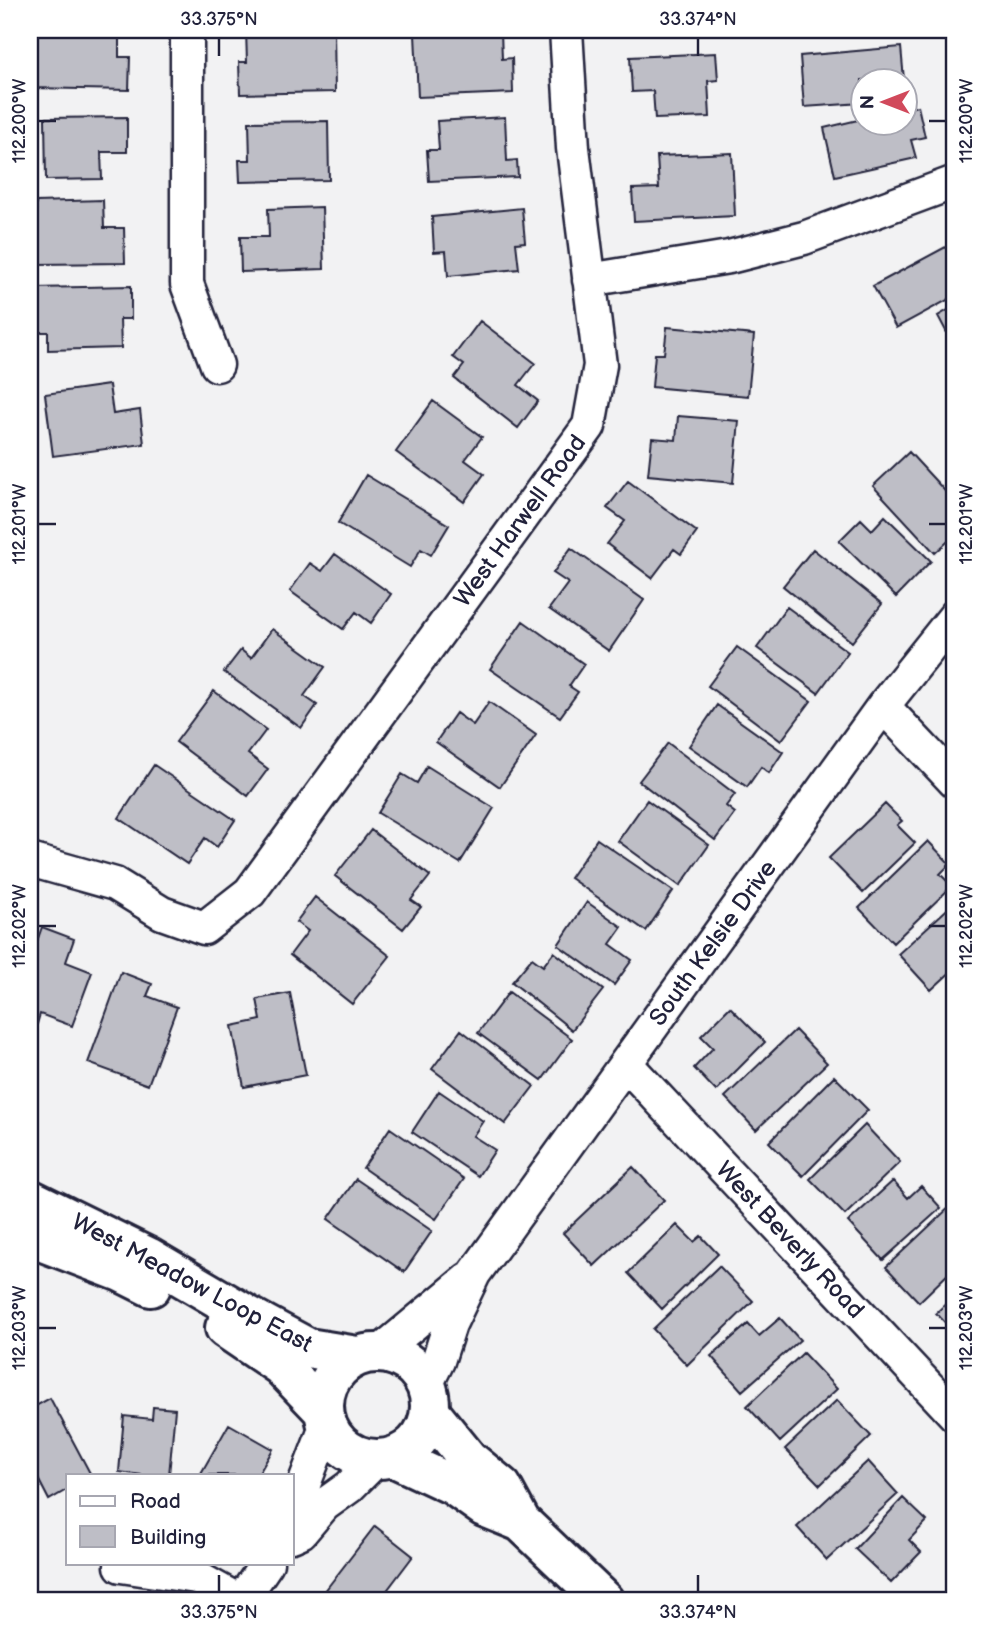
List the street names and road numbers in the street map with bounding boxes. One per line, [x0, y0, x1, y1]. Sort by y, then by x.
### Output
street label: West Harwell Road [448, 429, 592, 613]
street label: South Kelsie Drive [643, 854, 783, 1032]
street label: West Beverly Road [710, 1155, 870, 1325]
street label: West Meadow Loop East [67, 1207, 318, 1359]

